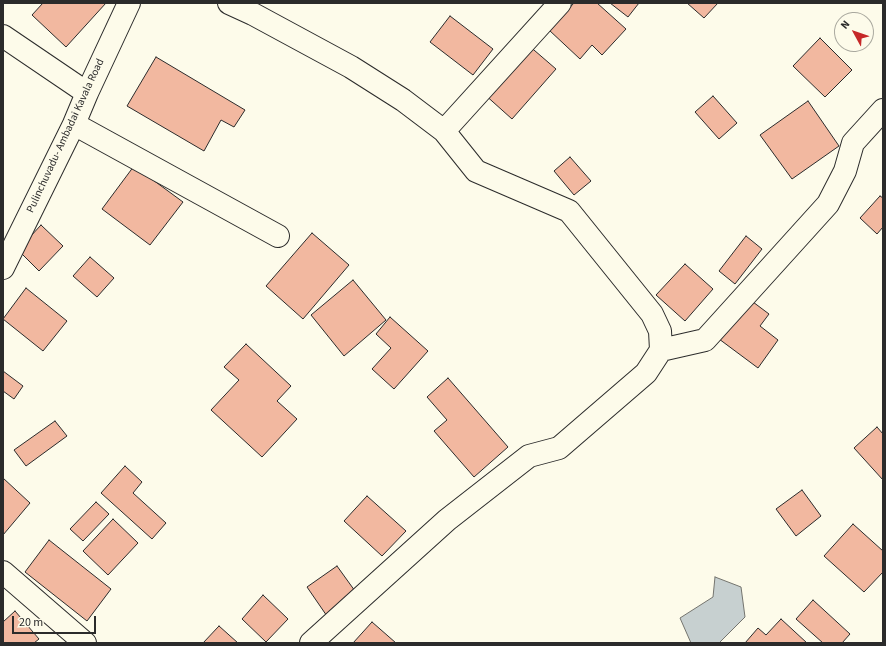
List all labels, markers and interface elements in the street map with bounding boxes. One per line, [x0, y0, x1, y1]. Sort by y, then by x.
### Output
north arrow [834, 12, 874, 52]
text: N [837, 17, 853, 32]
street label: Pulinchuvadu- Ambadai Kavala Road [24, 57, 108, 215]
scale bar [14, 608, 98, 634]
text: 20 m [19, 614, 43, 631]

